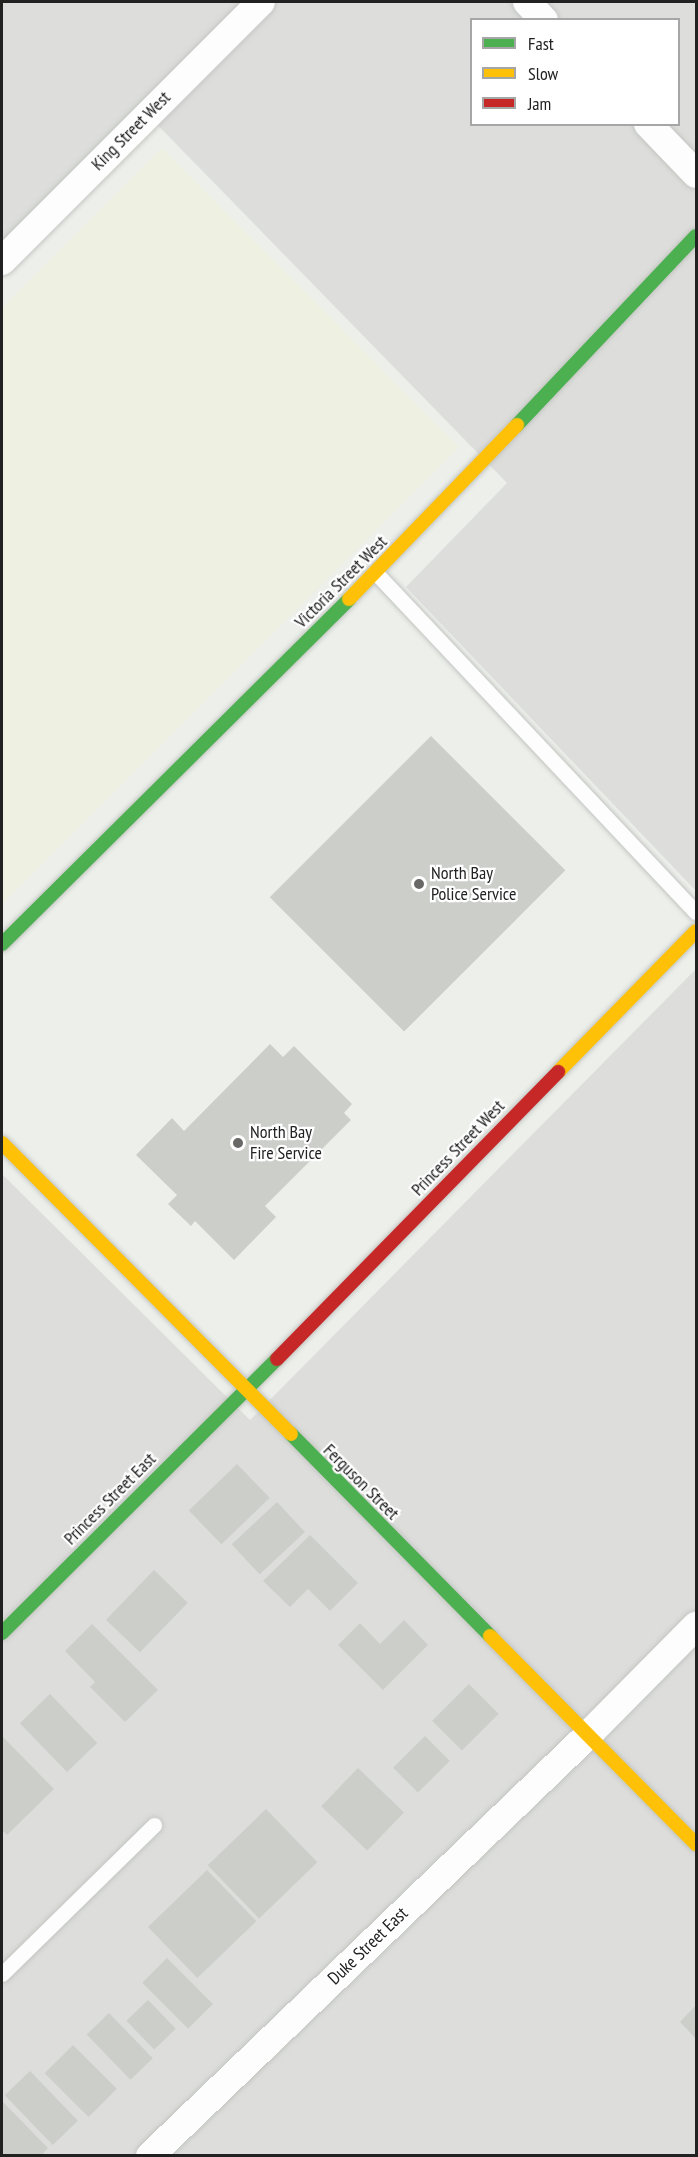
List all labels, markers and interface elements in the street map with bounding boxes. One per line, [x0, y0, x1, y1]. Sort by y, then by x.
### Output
legend [470, 18, 680, 126]
text: Fast [528, 32, 554, 55]
text: Slow [528, 62, 558, 85]
street label: King Street West [87, 87, 175, 175]
text: Jam [528, 92, 551, 115]
street label: Victoria Street West [290, 531, 392, 633]
place label: North Bay Police Service [431, 863, 516, 906]
marker: North Bay Police Service [412, 877, 426, 891]
street label: Princess Street West [407, 1096, 509, 1200]
place label: North Bay Fire Service [250, 1122, 322, 1164]
marker: North Bay Fire Service [231, 1136, 245, 1150]
street label: Ferguson Street [319, 1440, 403, 1524]
street label: Princess Street East [60, 1449, 160, 1549]
street label: Duke Street East [324, 1903, 412, 1989]

